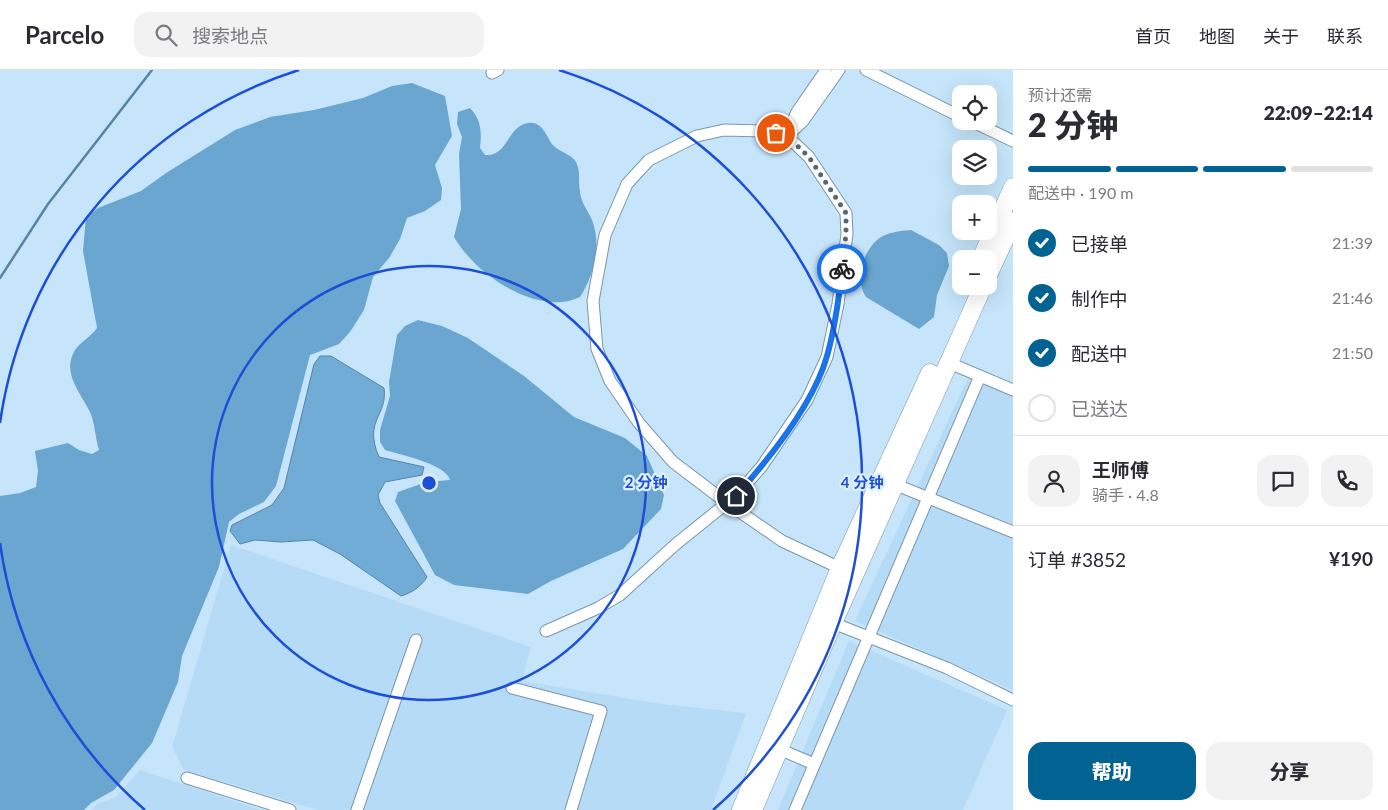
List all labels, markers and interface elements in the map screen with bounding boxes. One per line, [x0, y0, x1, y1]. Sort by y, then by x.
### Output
search box [134, 12, 484, 57]
text: Parcelo [25, 20, 104, 49]
icon: search [152, 21, 180, 49]
text: 搜索地点 [192, 24, 268, 47]
text: 首页 [1135, 25, 1171, 47]
text: 地图 [1199, 25, 1235, 47]
text: 关于 [1263, 25, 1299, 47]
text: 联系 [1327, 25, 1363, 47]
map controls [952, 85, 997, 295]
button: locate [952, 85, 997, 130]
text: 预计还需 [1028, 85, 1092, 104]
text: 22:09–22:14 [1264, 101, 1373, 124]
text: 2 分钟 [1028, 105, 1118, 144]
pin [755, 112, 797, 154]
icon: bag [762, 119, 790, 147]
button: layers [952, 140, 997, 185]
text: 配送中 · 190 m [1028, 183, 1133, 202]
button: + [952, 195, 997, 240]
icon: check [1028, 229, 1056, 257]
text: 已接单 [1071, 232, 1128, 255]
text: 21:39 [1332, 233, 1373, 252]
courier [817, 244, 867, 294]
button: − [952, 250, 997, 295]
icon: bike [828, 255, 856, 283]
icon: check [1028, 284, 1056, 312]
text: 制作中 [1071, 287, 1128, 310]
text: 21:46 [1332, 288, 1373, 307]
icon: check [1028, 339, 1056, 367]
text: 配送中 [1071, 342, 1128, 365]
text: 21:50 [1332, 343, 1373, 362]
text: 已送达 [1071, 397, 1128, 420]
button: person [1028, 455, 1080, 507]
button: chat [1257, 455, 1309, 507]
button: phone [1321, 455, 1373, 507]
text: 王师傅 [1092, 458, 1149, 481]
text: 2 分钟 [625, 473, 667, 491]
text: 4 分钟 [841, 473, 883, 491]
centre of rings [420, 474, 438, 492]
pin [715, 475, 757, 517]
icon: home [722, 482, 750, 510]
text: 骑手 · 4.8 [1092, 485, 1159, 504]
text: ¥190 [1329, 547, 1373, 570]
text: 订单 #3852 [1028, 548, 1126, 571]
button: 帮助 [1028, 742, 1196, 800]
button: 分享 [1206, 742, 1373, 800]

